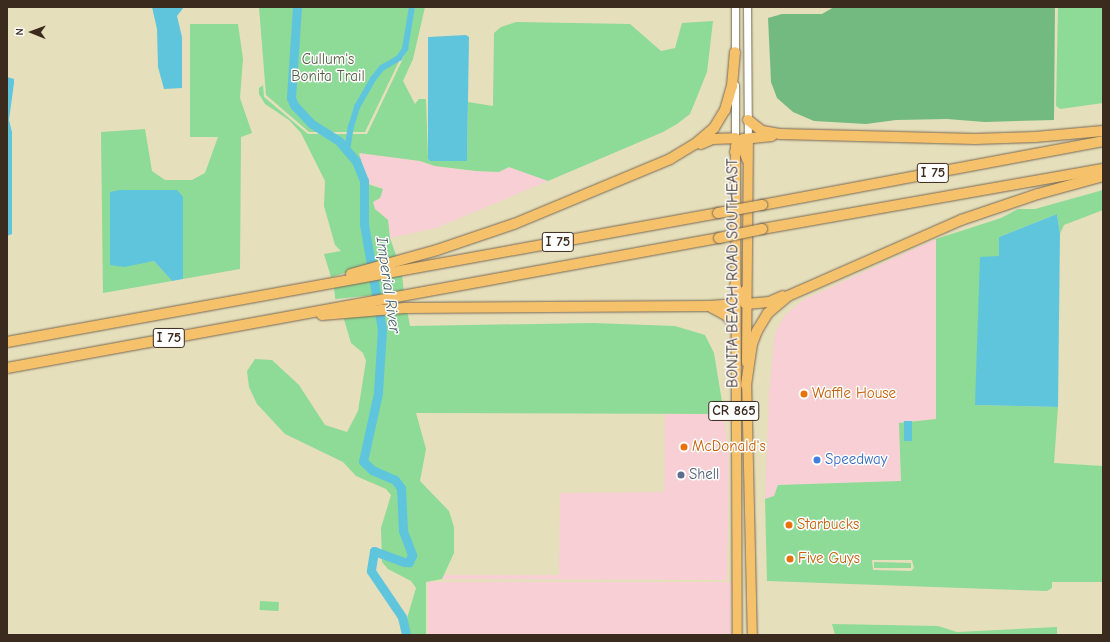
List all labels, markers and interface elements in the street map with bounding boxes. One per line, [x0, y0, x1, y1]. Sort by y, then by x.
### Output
north arrow [12, 12, 52, 52]
text: N [13, 28, 26, 35]
park label: Cullum's Bonita Trail [291, 50, 365, 85]
street label: BONITA BEACH ROAD SOUTHEAST [724, 158, 742, 388]
road number: I 75 [916, 161, 950, 185]
road number: I 75 [541, 230, 575, 254]
water label: Imperial River [372, 235, 404, 335]
road number: I 75 [152, 326, 186, 350]
place label: Waffle House [812, 385, 896, 403]
marker: Waffle House [799, 389, 809, 399]
road number: CR 865 [708, 399, 760, 423]
place label: McDonald's [692, 438, 766, 456]
marker: McDonald's [679, 442, 689, 452]
place label: Speedway [825, 451, 887, 469]
marker: Speedway [812, 455, 822, 465]
place label: Shell [689, 466, 719, 484]
marker: Shell [676, 470, 686, 480]
place label: Starbucks [797, 516, 859, 534]
marker: Starbucks [784, 520, 794, 530]
place label: Five Guys [798, 550, 860, 568]
marker: Five Guys [785, 554, 795, 564]

